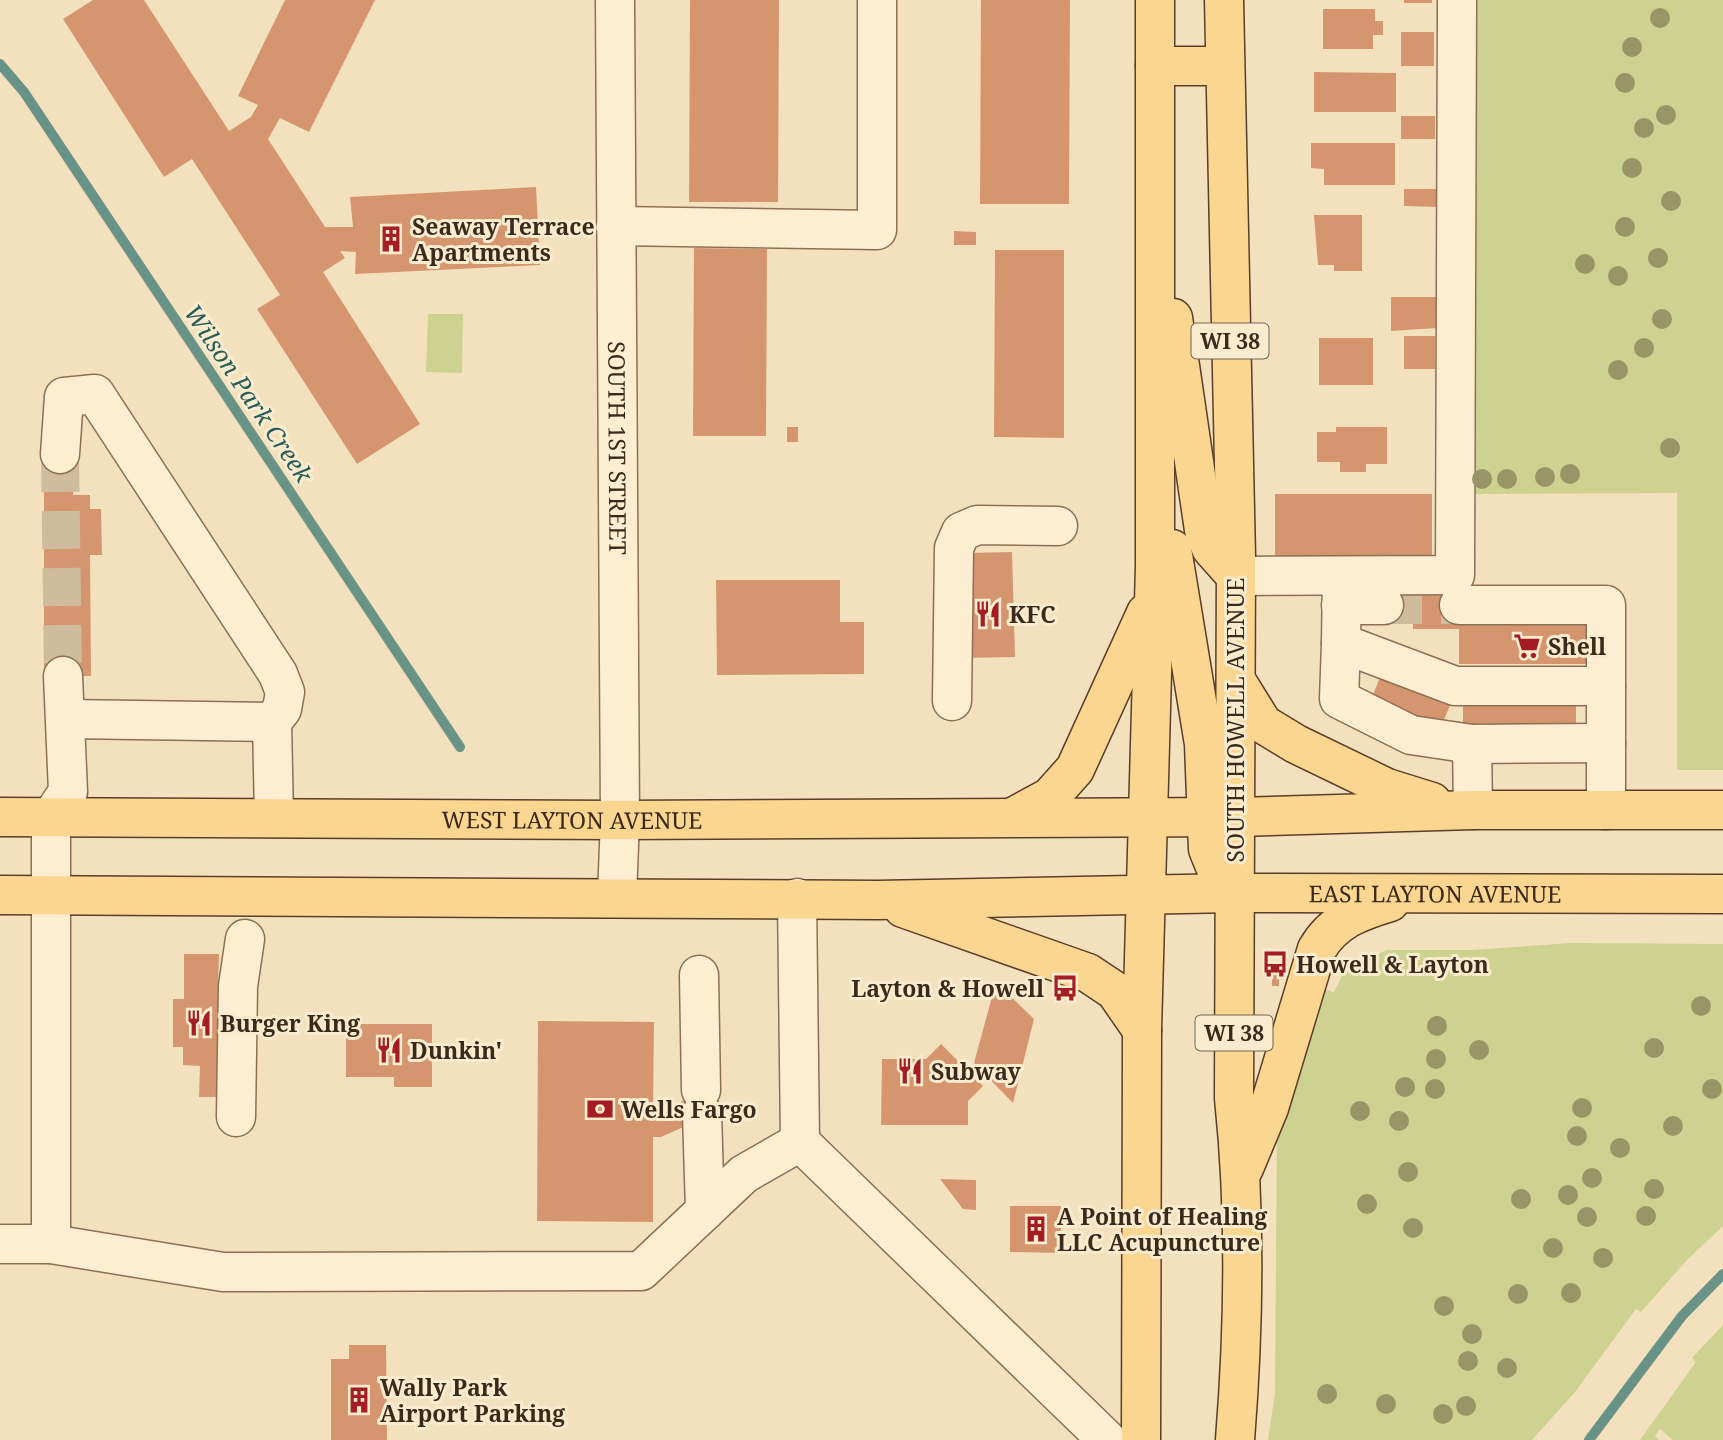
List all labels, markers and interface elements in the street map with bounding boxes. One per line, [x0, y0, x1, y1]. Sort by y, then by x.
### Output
place label: Seaway Terrace Apartments [412, 210, 595, 268]
building icon: Seaway Terrace Apartments [376, 224, 406, 254]
water label: Wilson Park Creek [177, 297, 322, 490]
road number: WI 38 [1192, 324, 1268, 358]
street label: SOUTH 1ST STREET [601, 341, 634, 555]
street label: SOUTH HOWELL AVENUE [1219, 578, 1251, 862]
place label: KFC [1009, 598, 1056, 630]
restaurant icon: KFC [973, 599, 1003, 629]
place label: Shell [1548, 630, 1606, 662]
supermarket icon: Shell [1512, 631, 1542, 661]
street label: WEST LAYTON AVENUE [441, 803, 702, 836]
street label: EAST LAYTON AVENUE [1308, 877, 1561, 910]
place label: Howell & Layton [1296, 948, 1489, 980]
bus stop icon: Howell & Layton [1260, 949, 1290, 979]
place label: Layton & Howell [851, 972, 1044, 1004]
bus stop icon: Layton & Howell [1050, 973, 1080, 1003]
place label: Burger King [220, 1007, 360, 1039]
restaurant icon: Burger King [184, 1008, 214, 1038]
road number: WI 38 [1196, 1016, 1272, 1050]
place label: Dunkin' [410, 1034, 502, 1066]
restaurant icon: Dunkin' [374, 1035, 404, 1065]
place label: Subway [931, 1055, 1022, 1087]
restaurant icon: Subway [895, 1056, 925, 1086]
place label: Wells Fargo [621, 1093, 757, 1125]
bank icon: Wells Fargo [585, 1094, 615, 1124]
place label: A Point of Healing LLC Acupuncture [1057, 1200, 1268, 1258]
building icon: A Point of Healing LLC Acupuncture [1021, 1214, 1051, 1244]
place label: Wally Park Airport Parking [380, 1371, 565, 1429]
building icon: Wally Park Airport Parking [344, 1385, 374, 1415]

